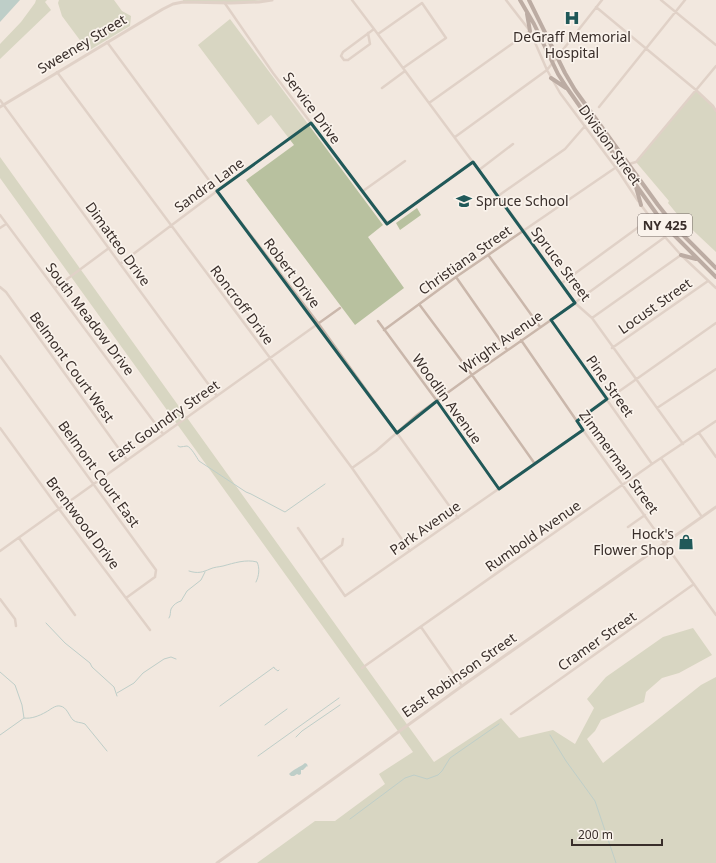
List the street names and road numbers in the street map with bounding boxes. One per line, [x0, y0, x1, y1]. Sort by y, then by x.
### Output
street label: Sweeney Street [34, 10, 130, 78]
street label: Service Drive [279, 68, 346, 147]
street label: Division Street [575, 101, 646, 189]
street label: Sandra Lane [170, 153, 247, 216]
street label: Dimatteo Drive [81, 198, 155, 290]
road number: NY 425 [638, 214, 692, 236]
street label: Christiana Street [414, 220, 515, 299]
street label: Spruce Street [527, 223, 595, 305]
street label: Robert Drive [260, 234, 325, 312]
street label: South Meadow Drive [42, 258, 139, 379]
street label: Roncroff Drive [206, 261, 278, 348]
street label: Locust Street [614, 273, 695, 338]
street label: Wright Avenue [455, 306, 546, 377]
street label: Belmont Court West [26, 308, 119, 426]
street label: Woodlin Avenue [408, 350, 487, 448]
street label: Pine Street [582, 351, 639, 420]
street label: East Goundry Street [105, 375, 223, 466]
street label: Zimmerman Street [575, 406, 663, 517]
street label: Belmont Court East [54, 417, 145, 531]
street label: Brentwood Drive [42, 473, 124, 573]
street label: Rumbold Avenue [481, 495, 584, 576]
street label: Park Avenue [386, 496, 464, 559]
street label: Cramer Street [554, 607, 640, 675]
street label: East Robinson Street [398, 628, 520, 721]

